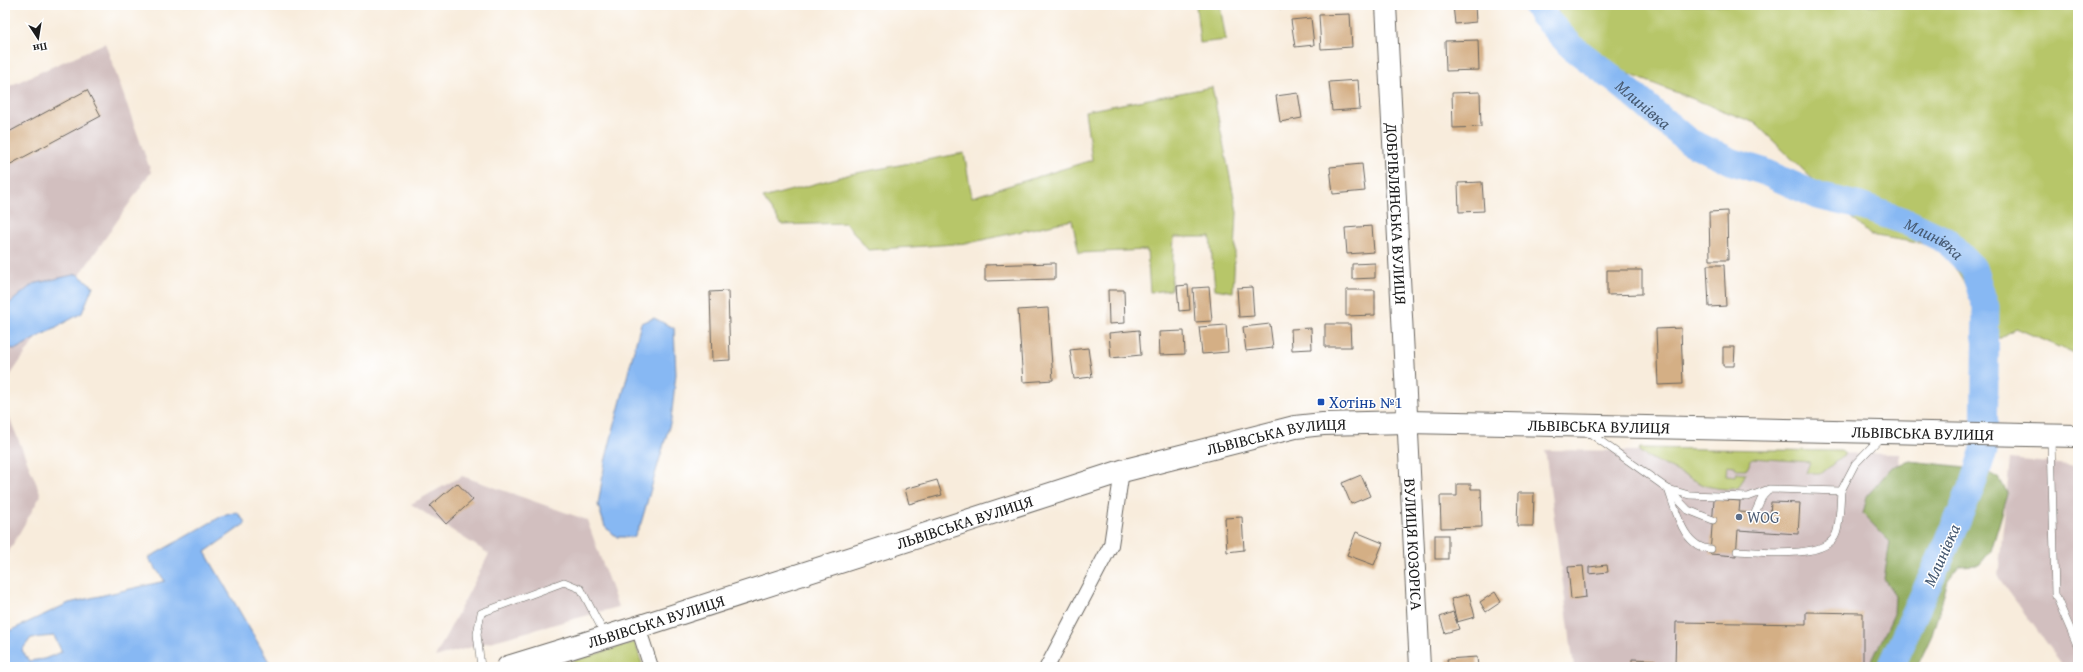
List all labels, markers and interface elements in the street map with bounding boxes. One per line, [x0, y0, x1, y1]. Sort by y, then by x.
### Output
north arrow [18, 18, 58, 58]
text: Пн [31, 38, 49, 57]
water label: Млинівка [1610, 73, 1677, 135]
street label: ДОБРІВЛЯНСЬКА ВУЛИЦЯ [1380, 121, 1413, 306]
water label: Млинівка [1901, 210, 1971, 265]
place label: Хотінь №1 [1329, 390, 1402, 414]
marker: Хотінь №1 [1316, 397, 1326, 407]
street label: ЛЬВІВСЬКА ВУЛИЦЯ [1204, 411, 1347, 461]
street label: ЛЬВІВСЬКА ВУЛИЦЯ [1527, 413, 1671, 439]
street label: ЛЬВІВСЬКА ВУЛИЦЯ [1851, 419, 1995, 446]
street label: ВУЛИЦЯ КОЗОРІСА [1398, 478, 1429, 611]
street label: ЛЬВІВСЬКА ВУЛИЦЯ [893, 488, 1036, 555]
place label: WOG [1747, 505, 1780, 529]
marker: WOG [1734, 512, 1744, 522]
water label: Млинівка [1916, 520, 1966, 590]
street label: ЛЬВІВСЬКА ВУЛИЦЯ [585, 588, 728, 654]

